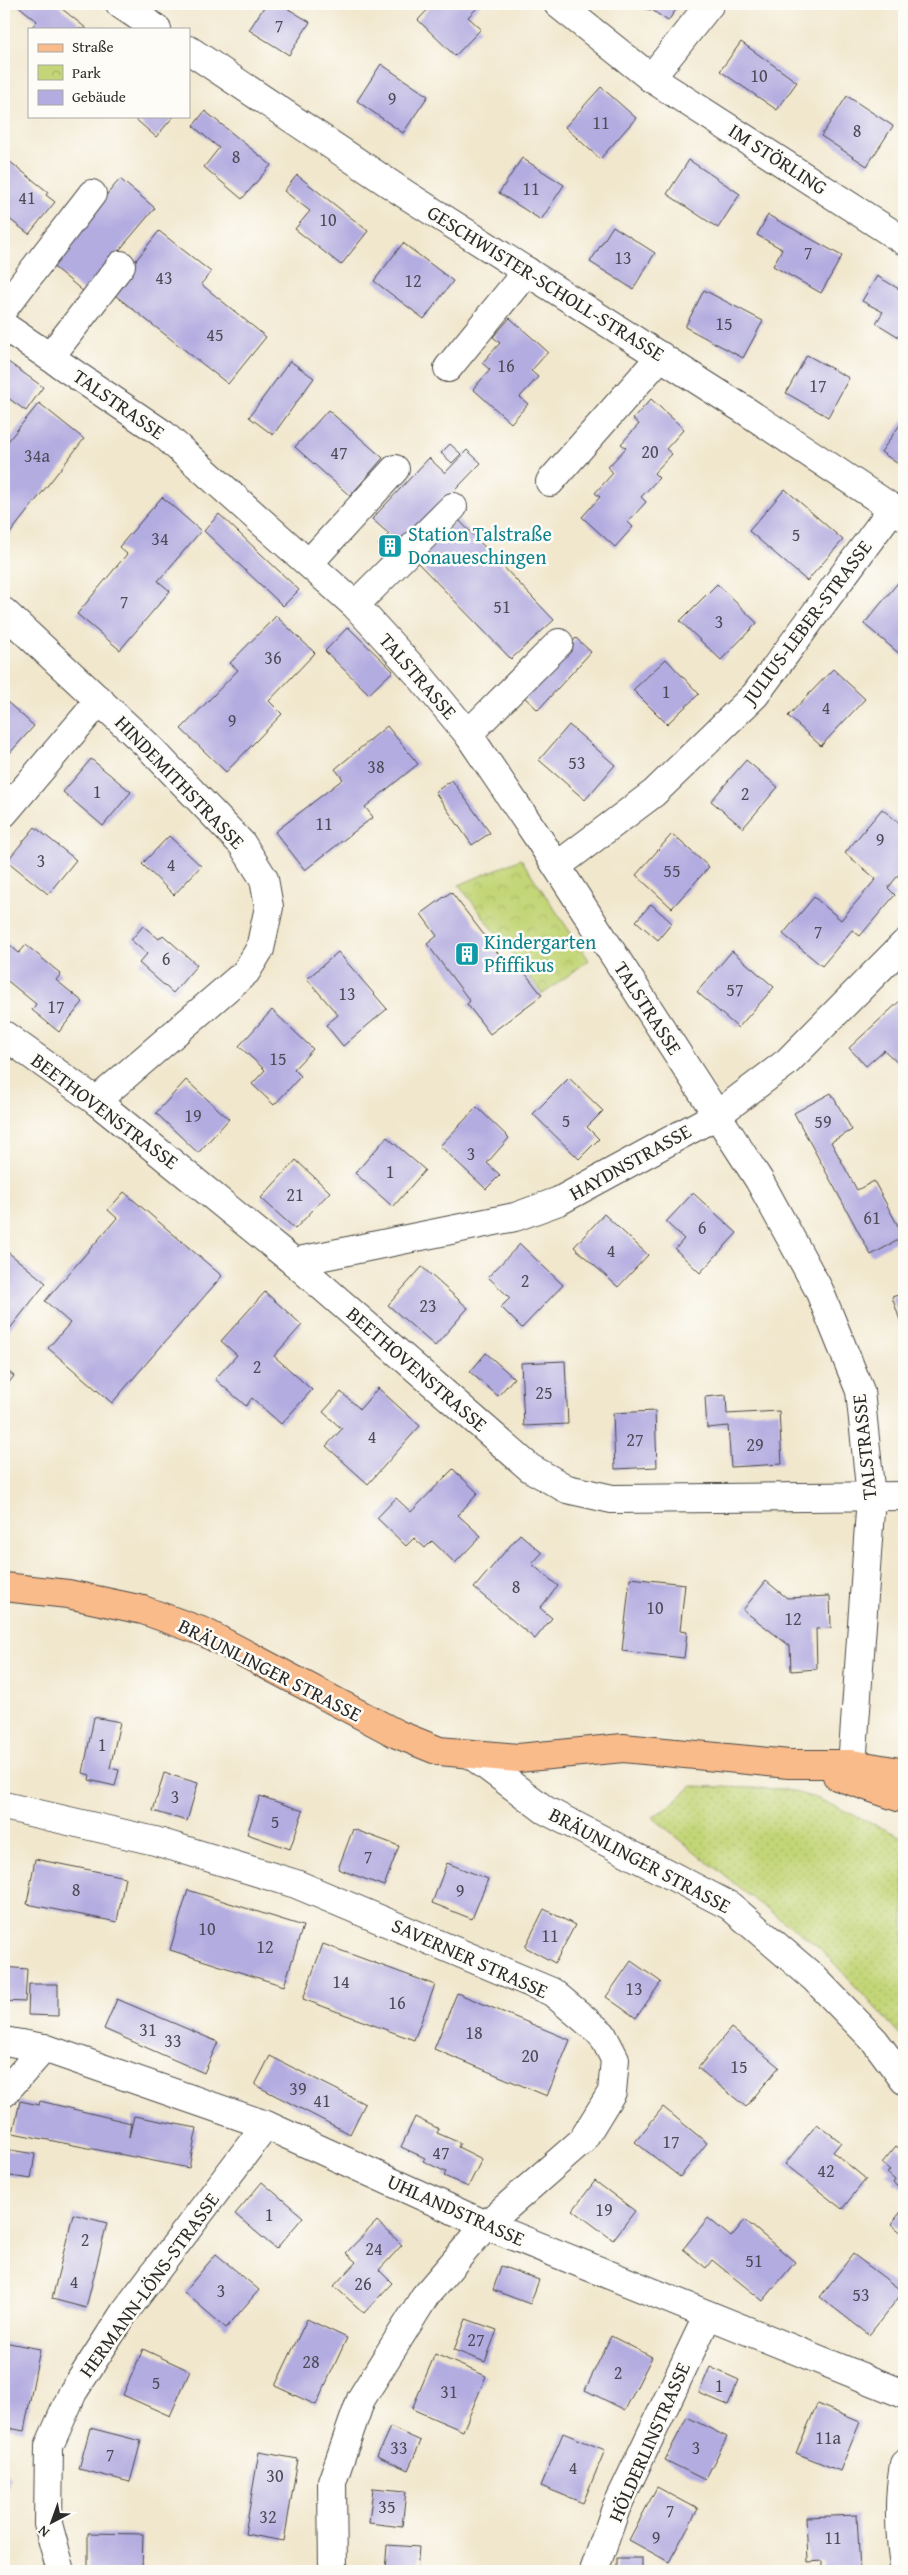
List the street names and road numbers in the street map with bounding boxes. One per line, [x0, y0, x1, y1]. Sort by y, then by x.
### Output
street label: IM STÖRLING [723, 116, 833, 201]
street label: GESCHWISTER-SCHOLL-STRASSE [422, 197, 671, 368]
street label: TALSTRASSE [67, 361, 171, 446]
street label: JULIUS-LEBER-STRASSE [733, 533, 878, 712]
street label: TALSTRASSE [373, 626, 464, 725]
street label: HINDEMITHSTRASSE [109, 708, 252, 855]
street label: TALSTRASSE [607, 955, 689, 1060]
street label: BEETHOVENSTRASSE [25, 1045, 185, 1176]
street label: HAYDNSTRASSE [564, 1116, 696, 1207]
street label: BEETHOVENSTRASSE [341, 1299, 494, 1438]
street label: TALSTRASSE [844, 1393, 883, 1501]
street label: BRÄUNLINGER STRASSE [174, 1611, 367, 1728]
street label: BRÄUNLINGER STRASSE [544, 1799, 736, 1920]
street label: SAVERNER STRASSE [387, 1910, 553, 2005]
street label: UHLANDSTRASSE [383, 2166, 530, 2253]
street label: HERMANN-LÖNS-STRASSE [72, 2186, 226, 2383]
street label: HÖLDERLINSTRASSE [600, 2357, 697, 2526]

